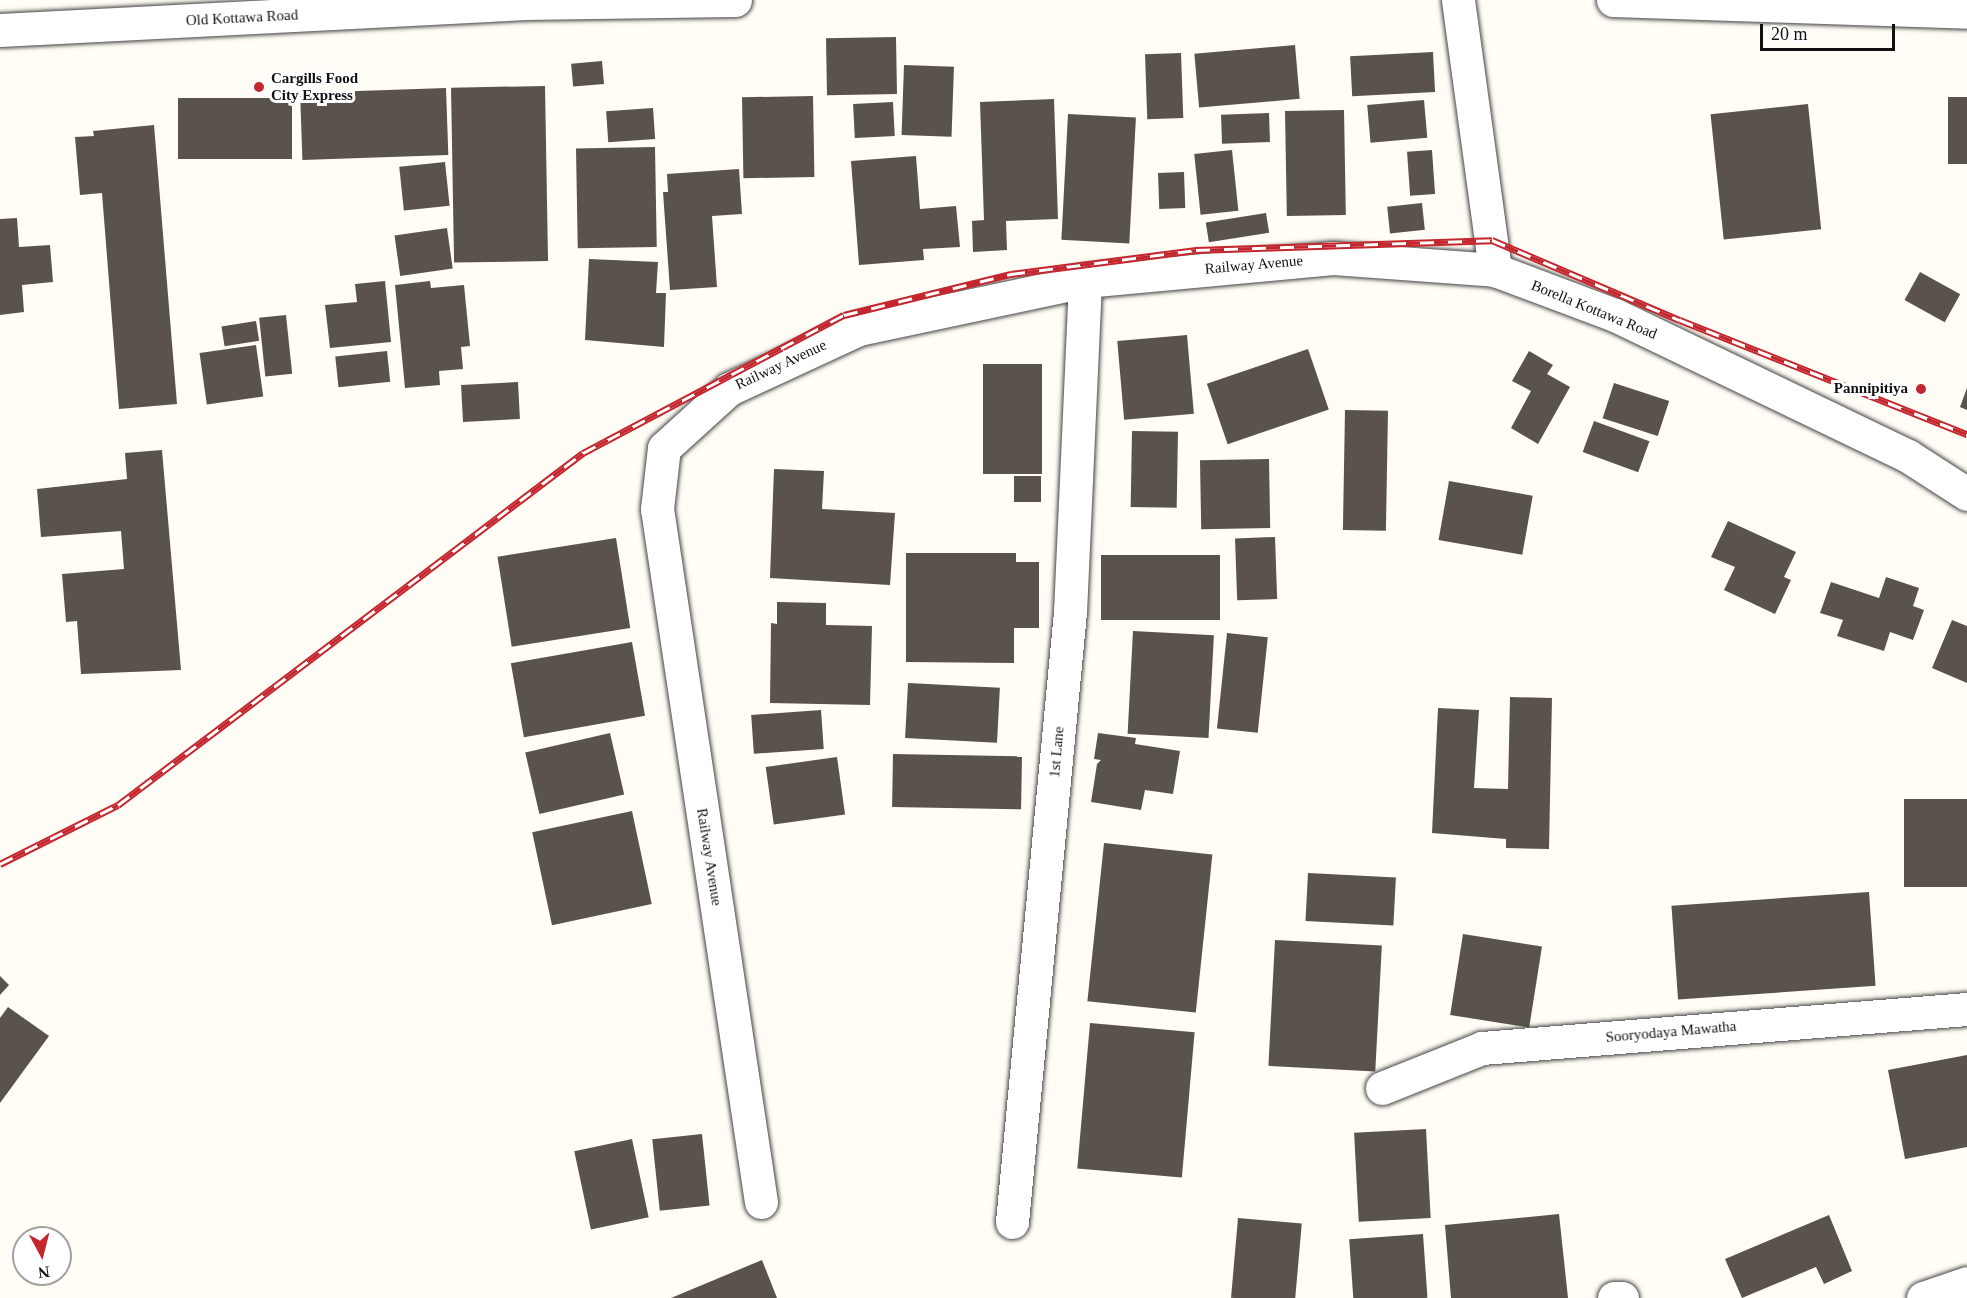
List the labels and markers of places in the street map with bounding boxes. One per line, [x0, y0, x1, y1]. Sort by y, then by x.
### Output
place label: Cargills Food City Express [271, 69, 358, 104]
marker: Cargills Food City Express [252, 80, 266, 94]
place label: Pannipitiya [1834, 380, 1908, 398]
marker: Pannipitiya [1912, 380, 1930, 398]

